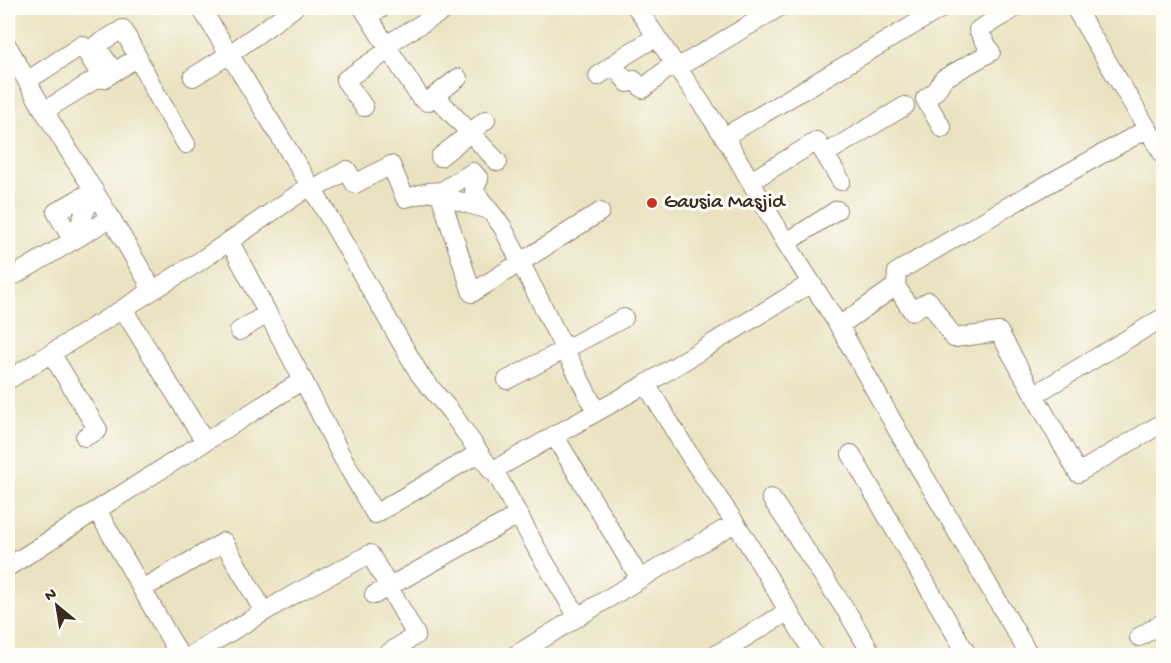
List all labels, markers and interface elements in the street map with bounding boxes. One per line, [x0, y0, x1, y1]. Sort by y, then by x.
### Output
place label: Gausia Masjid [664, 191, 786, 216]
marker: Gausia Masjid [645, 196, 659, 210]
north arrow [27, 576, 87, 636]
text: N [42, 585, 61, 607]

